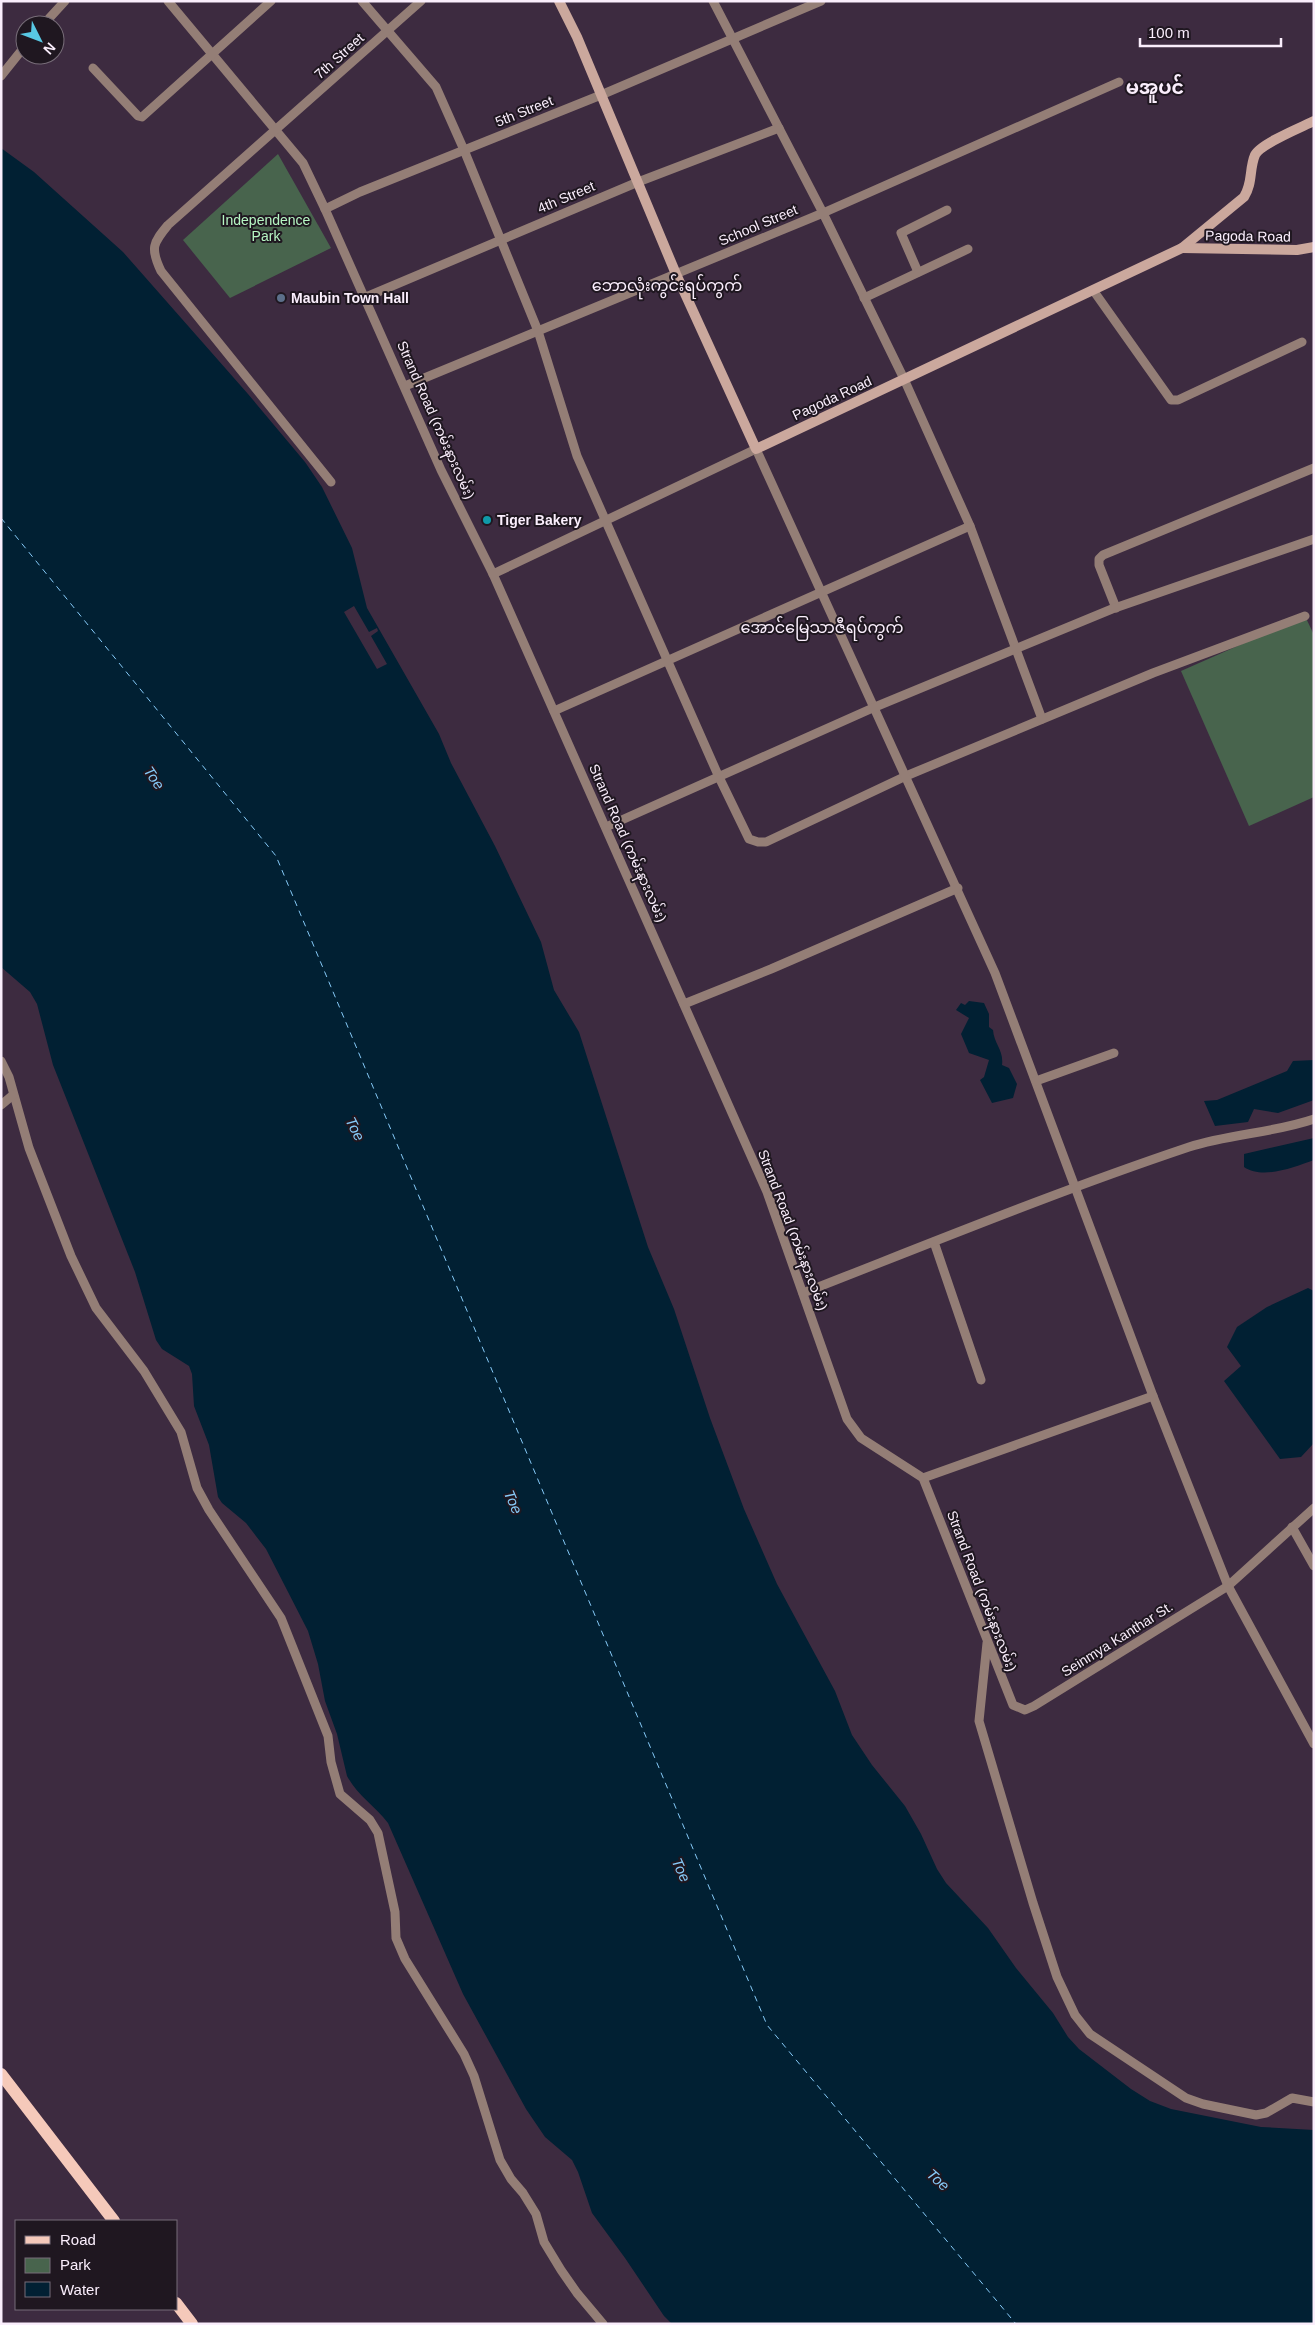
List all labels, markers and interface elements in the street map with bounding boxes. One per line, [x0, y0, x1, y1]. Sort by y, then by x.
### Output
north arrow [15, 15, 65, 65]
scale bar [1140, 15, 1281, 47]
text: 100 m [1148, 24, 1190, 41]
street label: 7th Street [311, 30, 367, 82]
text: N [40, 40, 59, 58]
district label: မအူပင် [1126, 74, 1184, 103]
street label: 5th Street [493, 92, 555, 130]
street label: 4th Street [535, 178, 597, 216]
street label: School Street [716, 201, 800, 249]
park label: Independence Park [222, 212, 311, 244]
street label: Pagoda Road [1205, 227, 1291, 245]
district label: ဘောလုံးကွင်းရပ်ကွက် [592, 274, 742, 300]
place label: Maubin Town Hall [291, 290, 409, 306]
marker: Maubin Town Hall [275, 292, 287, 304]
street label: Strand Road (ကမ်းနားလမ်း) [390, 338, 480, 503]
street label: Pagoda Road [790, 373, 874, 423]
place label: Tiger Bakery [497, 512, 582, 528]
marker: Tiger Bakery [481, 514, 493, 526]
district label: အောင်မြေသာဇီရပ်ကွက် [740, 616, 904, 641]
street label: Strand Road (ကမ်းနားလမ်း) [582, 761, 672, 926]
water label: Toe [141, 763, 168, 793]
water label: Toe [342, 1114, 369, 1144]
street label: Strand Road (ကမ်းနားလမ်း) [751, 1147, 833, 1314]
water label: Toe [501, 1487, 526, 1516]
street label: Strand Road (ကမ်းနားလမ်း) [940, 1508, 1022, 1675]
street label: Seinmya Kanthar St. [1058, 1598, 1176, 1680]
water label: Toe [669, 1855, 694, 1884]
water label: Toe [924, 2165, 953, 2194]
legend [15, 2220, 178, 2310]
text: Road [60, 2231, 96, 2248]
text: Park [60, 2256, 91, 2273]
text: Water [60, 2281, 99, 2298]

